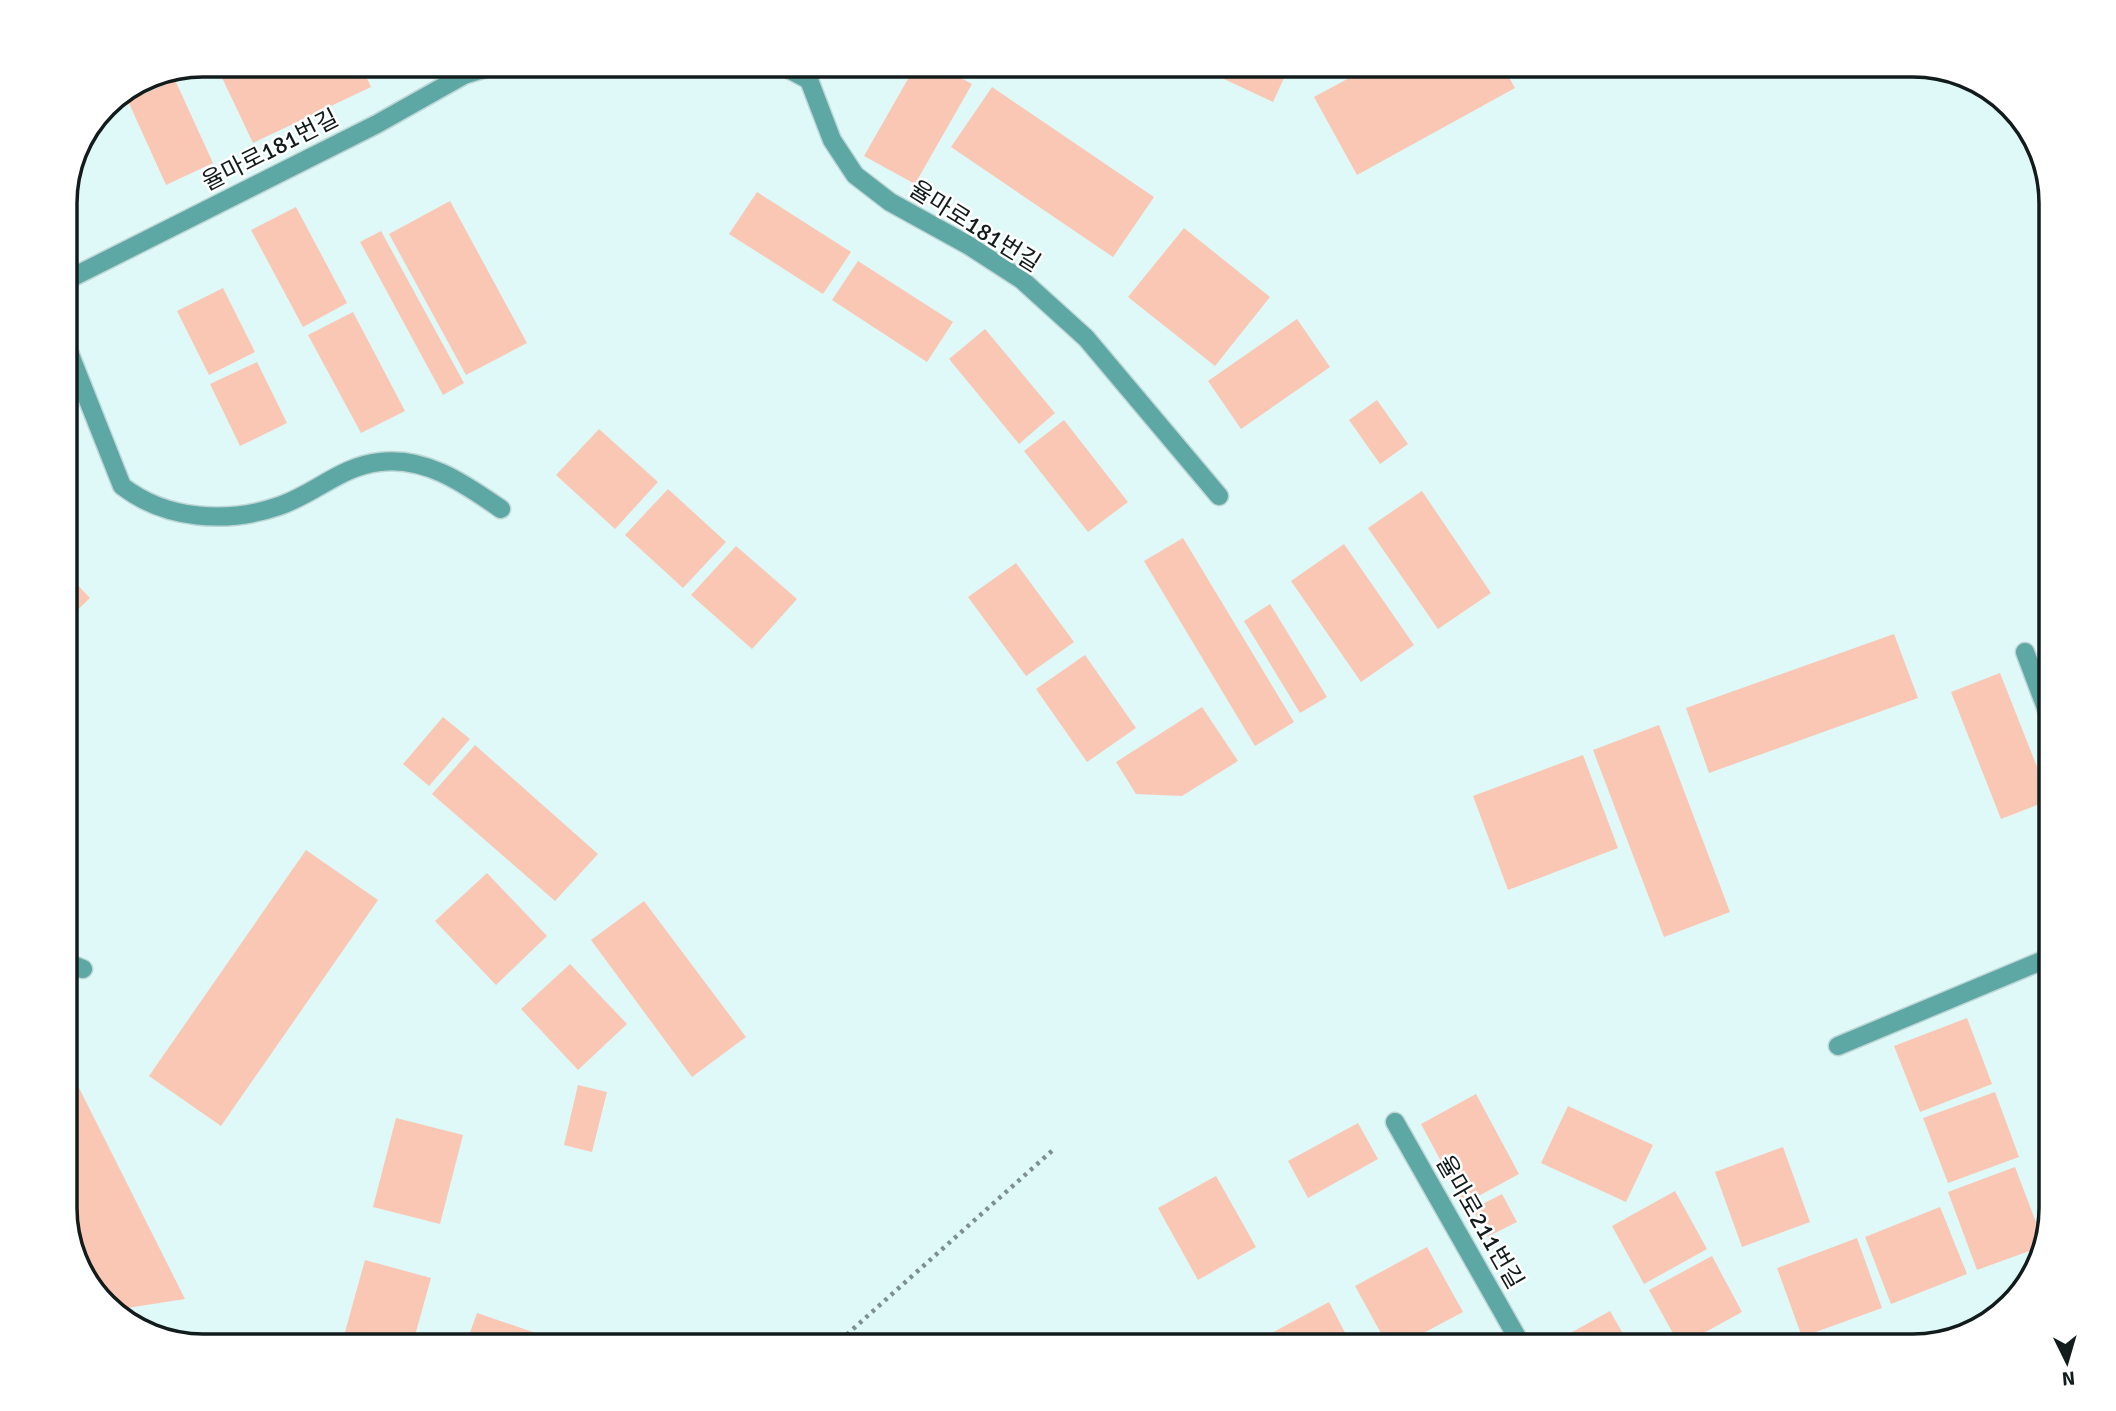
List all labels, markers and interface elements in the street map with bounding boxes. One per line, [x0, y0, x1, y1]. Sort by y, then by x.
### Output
street label: 율마로181번길 [197, 103, 343, 197]
street label: 율마로181번길 [904, 174, 1046, 278]
street label: 율마로211번길 [1430, 1150, 1530, 1294]
north arrow [2032, 1327, 2102, 1397]
text: N [2061, 1365, 2076, 1390]

